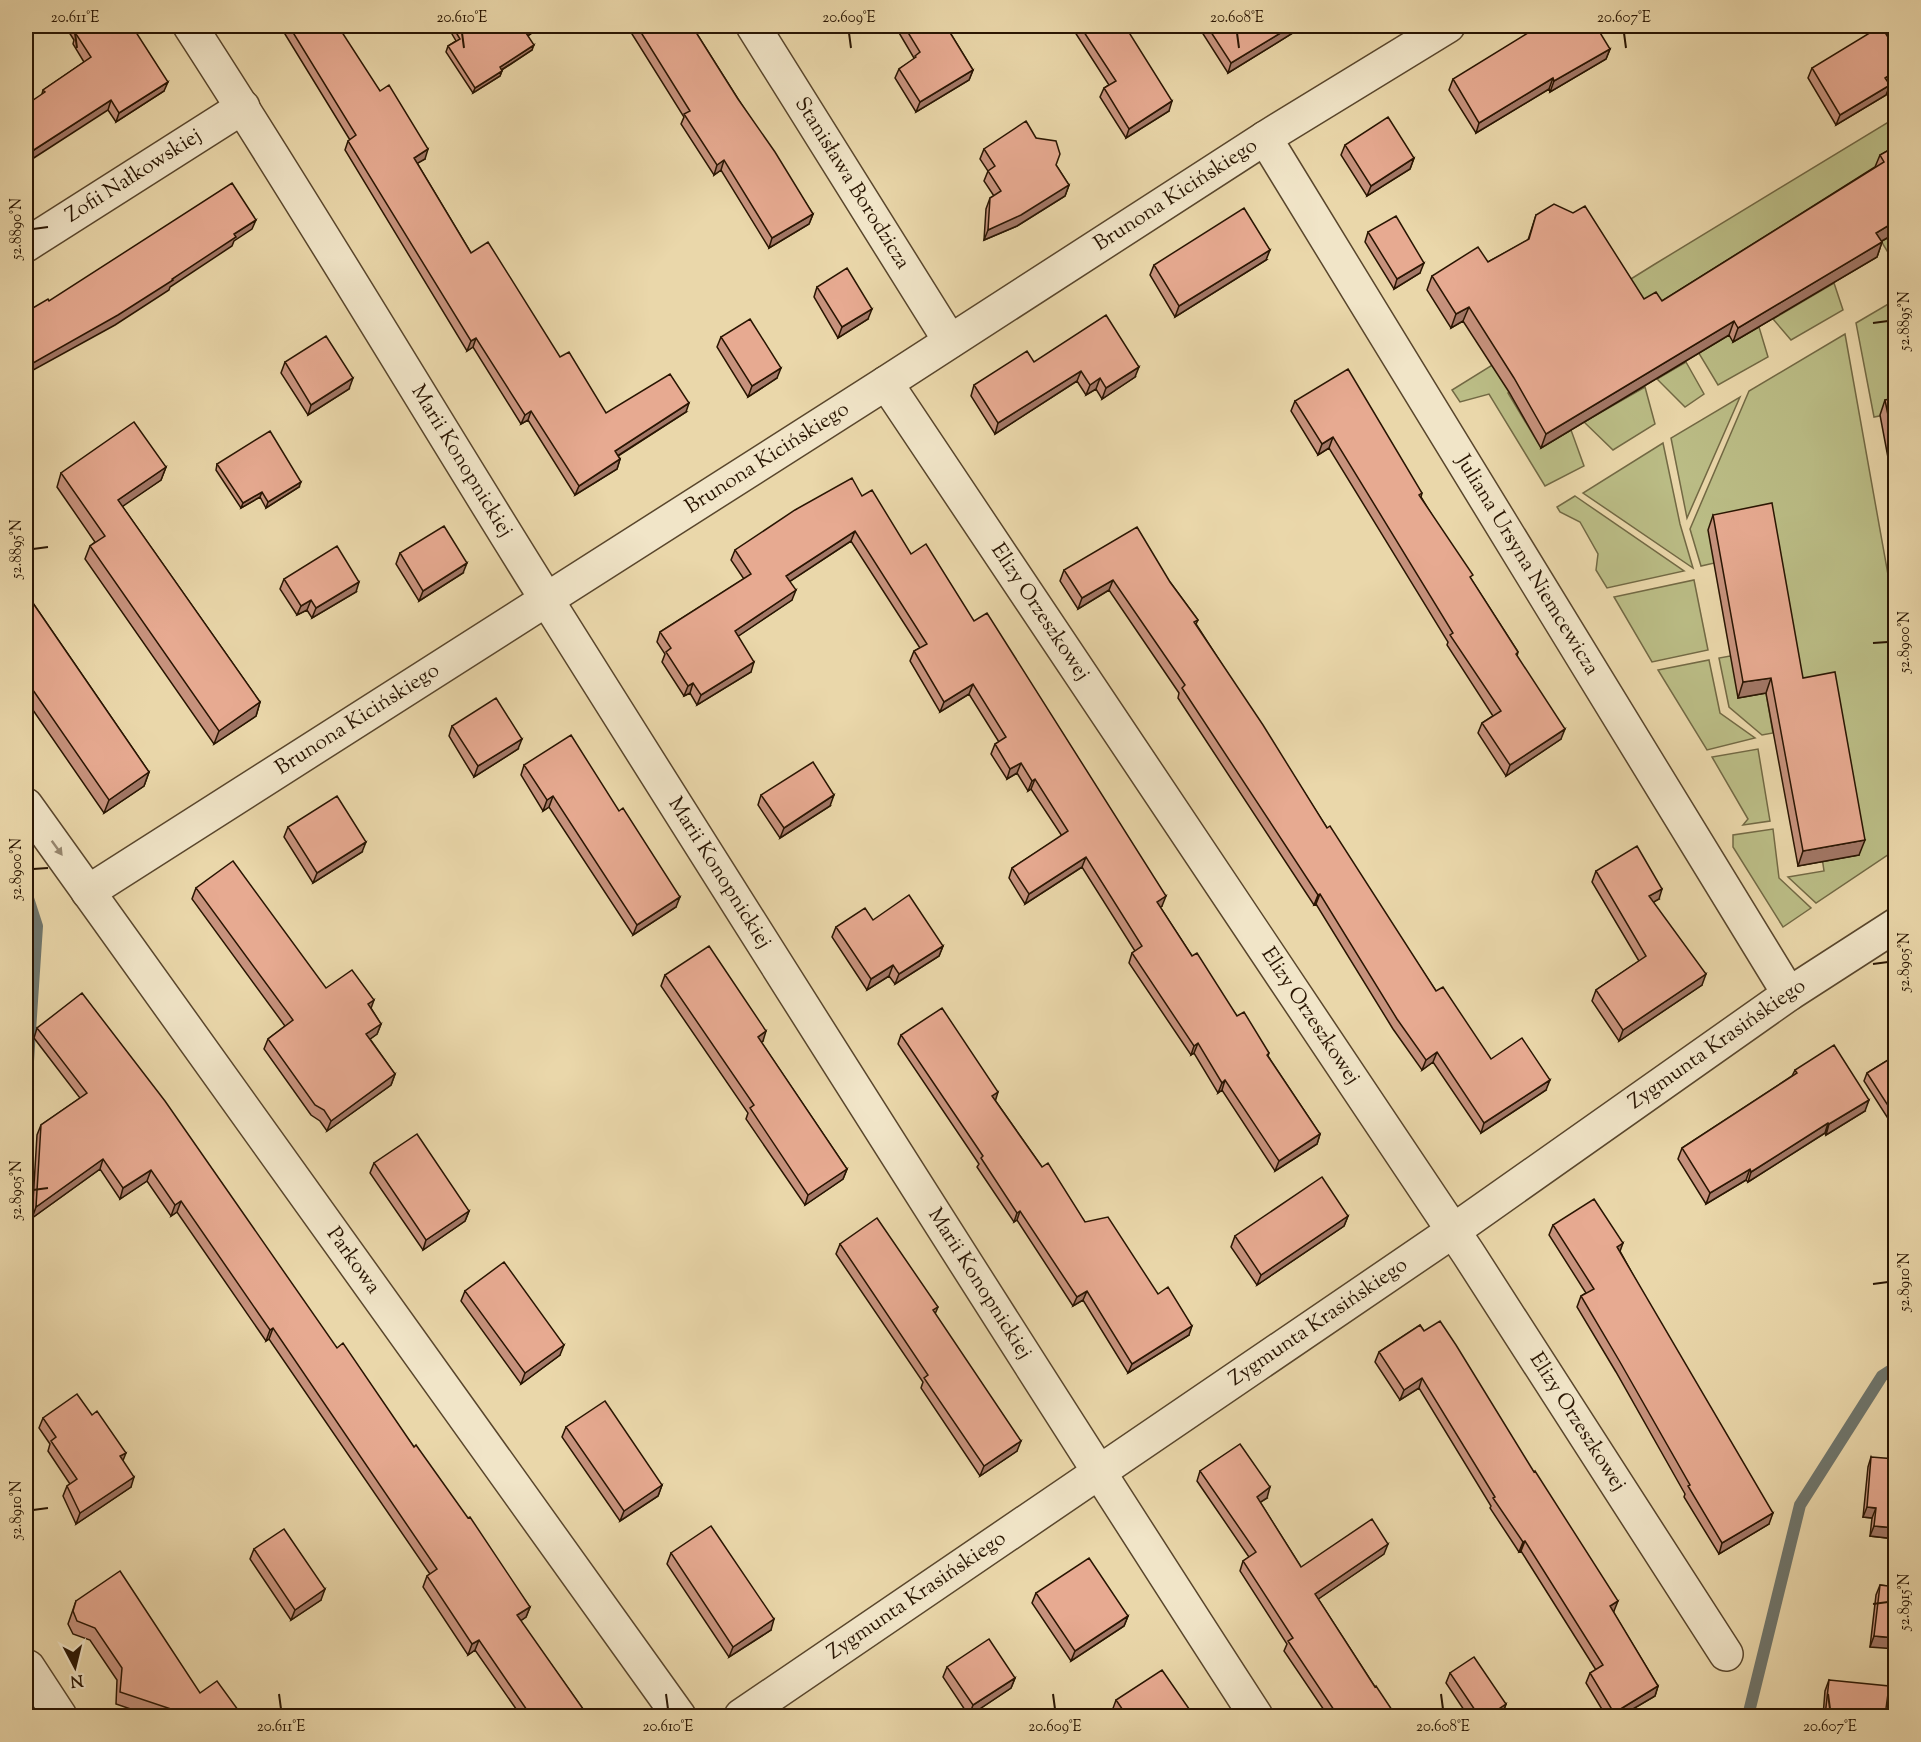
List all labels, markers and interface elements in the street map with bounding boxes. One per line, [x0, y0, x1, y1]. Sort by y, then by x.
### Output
text: 20.611°E [51, 8, 99, 29]
text: 20.610°E [437, 8, 487, 29]
text: 20.609°E [822, 8, 876, 29]
text: 20.608°E [1210, 8, 1264, 29]
text: 20.607°E [1597, 8, 1651, 29]
street label: Stanisława Borodzicza [786, 92, 917, 276]
street label: Zofii Nałkowskiej [60, 122, 208, 231]
street label: Brunona Kicińskiego [1088, 131, 1264, 259]
text: 52.8890°N [7, 198, 28, 261]
text: 52.8895°N [1895, 291, 1916, 352]
street label: Marii Konopnickiej [403, 379, 520, 544]
street label: Brunona Kicińskiego [680, 395, 855, 522]
street label: Juliana Ursyna Niemcewicza [1447, 448, 1606, 682]
text: 52.8895°N [7, 519, 28, 580]
street label: Elizy Orzeszkowej [983, 538, 1096, 687]
text: 52.8900°N [1895, 611, 1916, 674]
street label: Brunona Kicińskiego [270, 656, 446, 784]
street label: Marii Konopnickiej [660, 792, 778, 955]
text: 52.8900°N [7, 838, 28, 901]
one-way arrow [51, 840, 63, 856]
text: 52.8905°N [1895, 932, 1916, 993]
street label: Elizy Orzeszkowej [1253, 942, 1367, 1091]
street label: Zygmunta Krasińskiego [1623, 972, 1812, 1118]
text: 52.8905°N [7, 1160, 28, 1221]
street label: Marii Konopnickiej [920, 1202, 1038, 1366]
street label: Parkowa [318, 1221, 387, 1301]
street label: Zygmunta Krasińskiego [1223, 1251, 1414, 1394]
text: 52.8910°N [1895, 1252, 1916, 1313]
street label: Elizy Orzeszkowej [1521, 1347, 1633, 1498]
text: 52.8910°N [7, 1480, 28, 1541]
street label: Zygmunta Krasińskiego [822, 1524, 1013, 1668]
text: 52.8915°N [1895, 1574, 1916, 1631]
north arrow [45, 1637, 105, 1697]
text: N [69, 1667, 84, 1692]
text: 20.611°E [257, 1717, 305, 1738]
text: 20.610°E [643, 1717, 693, 1738]
text: 20.609°E [1028, 1717, 1082, 1738]
text: 20.608°E [1416, 1717, 1470, 1738]
text: 20.607°E [1803, 1717, 1857, 1738]

